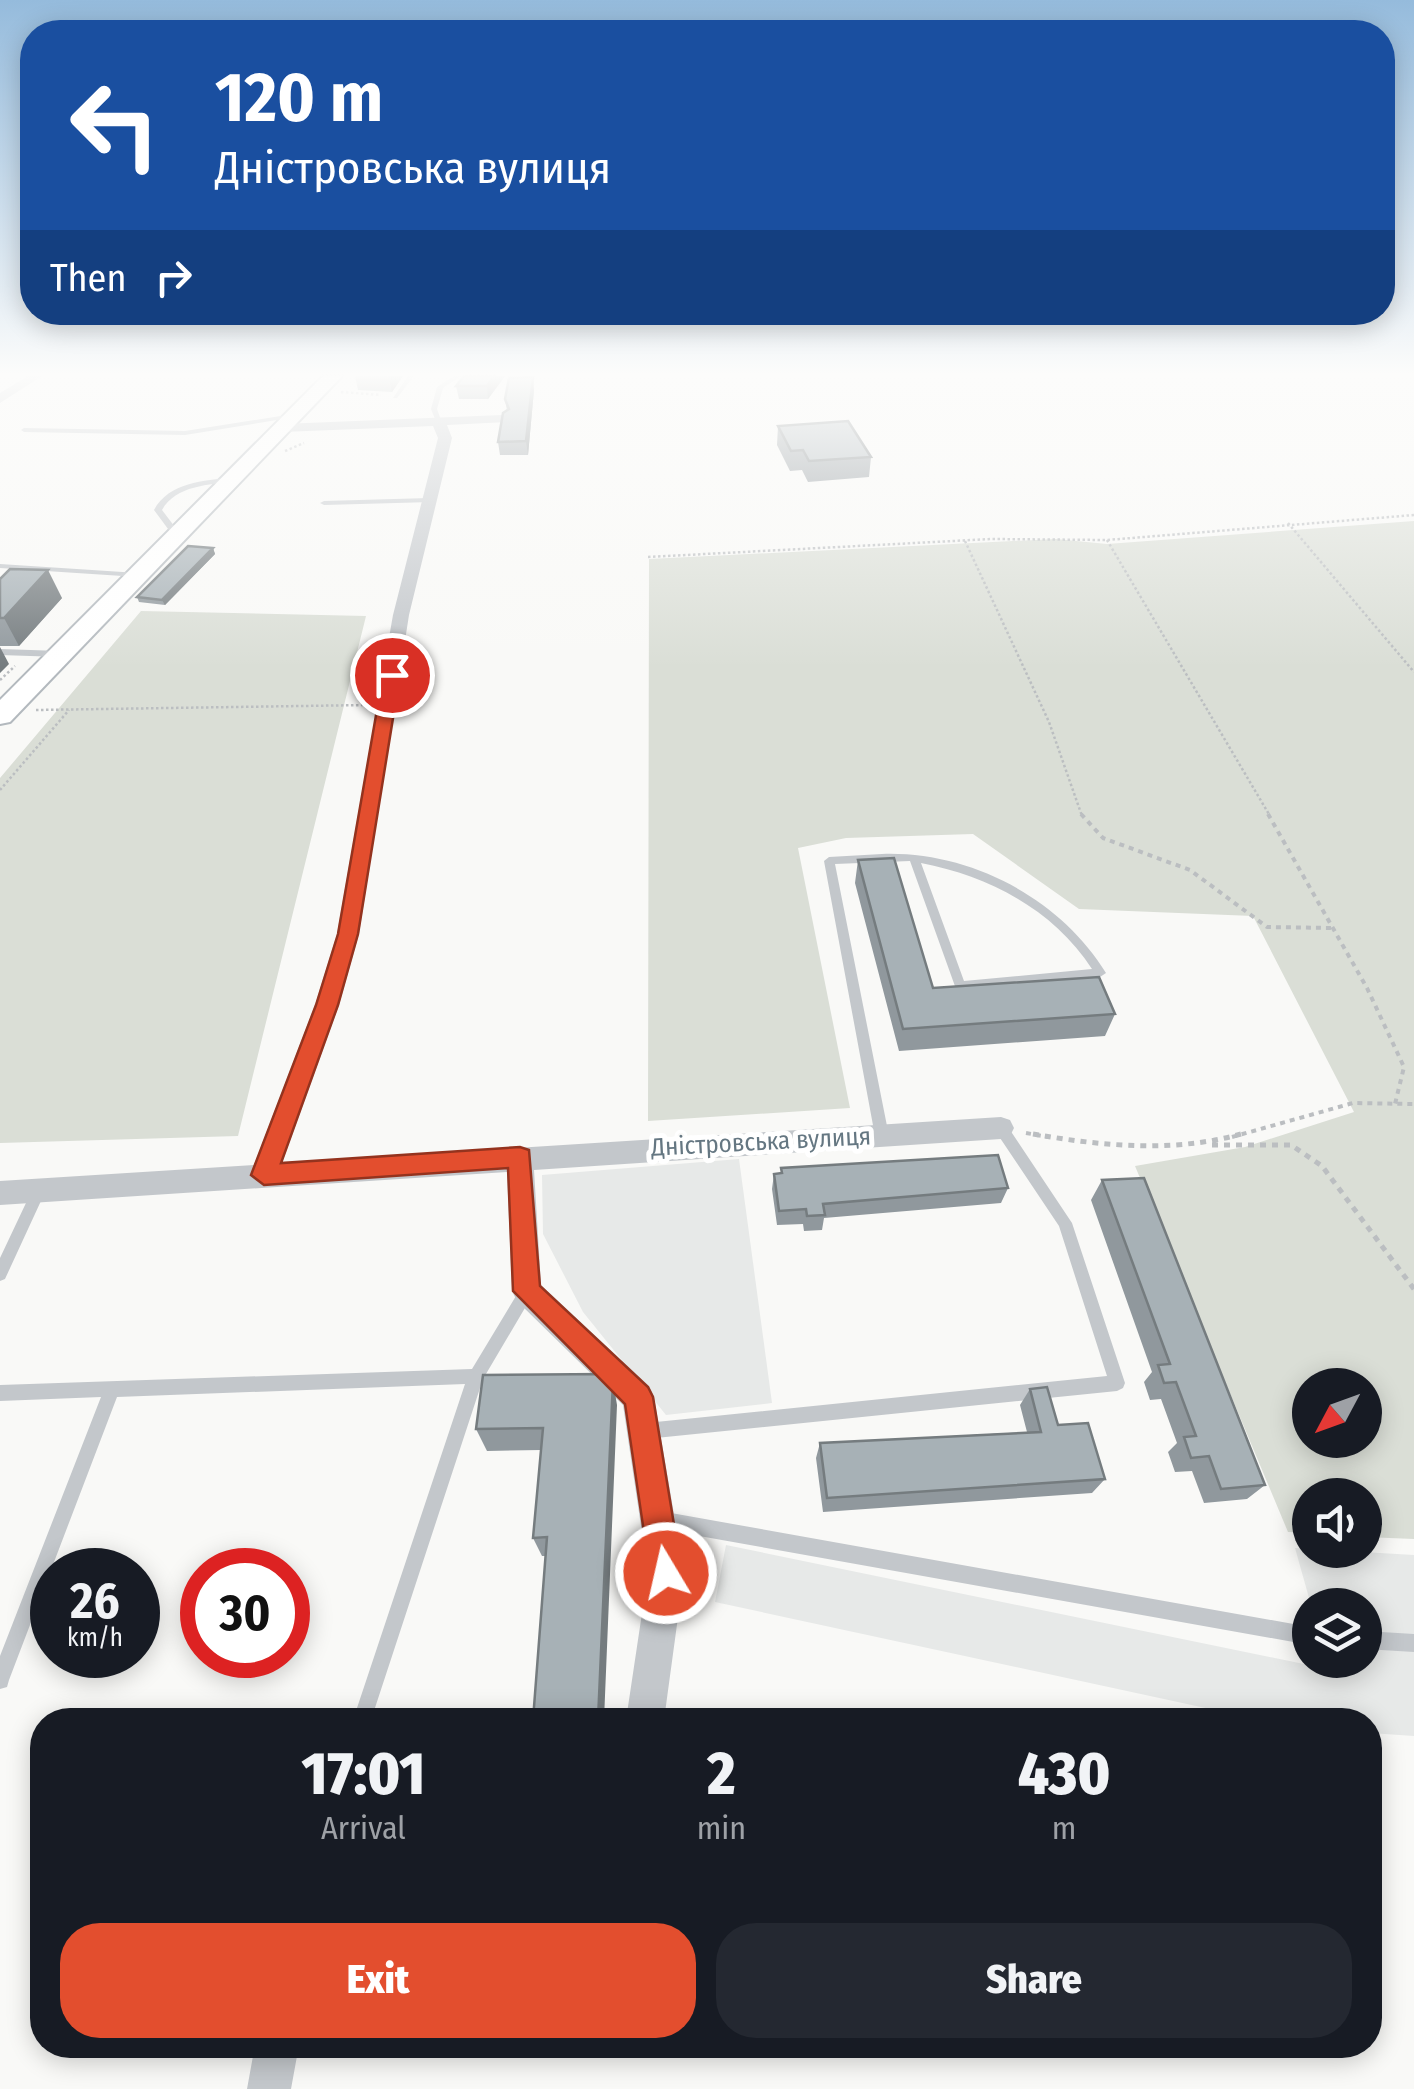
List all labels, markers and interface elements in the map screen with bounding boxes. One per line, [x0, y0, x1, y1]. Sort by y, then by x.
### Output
text: 120 m [215, 56, 383, 140]
icon: left [50, 60, 180, 190]
text: Дністровська вулиця [215, 141, 611, 195]
icon: right [146, 250, 201, 305]
text: Then [50, 255, 126, 301]
pin [350, 633, 435, 718]
icon: arrive [365, 648, 420, 703]
street label: Дністровська вулиця [649, 1121, 872, 1163]
north arrow [1292, 1368, 1382, 1458]
map controls [1292, 1368, 1382, 1678]
button: sound [1292, 1478, 1382, 1568]
position arrow [614, 1521, 718, 1625]
speed limit sign: 30 [180, 1548, 310, 1678]
text: 26 [70, 1571, 120, 1631]
button: layers [1292, 1588, 1382, 1678]
text: km/h [67, 1623, 123, 1653]
text: 17:01 [301, 1738, 425, 1810]
text: 2 [707, 1738, 736, 1810]
text: 430 [1018, 1738, 1111, 1810]
text: Arrival [321, 1809, 406, 1847]
text: min [697, 1809, 746, 1847]
text: m [1052, 1809, 1076, 1847]
button: Exit [60, 1923, 696, 2038]
button: Share [716, 1923, 1352, 2038]

